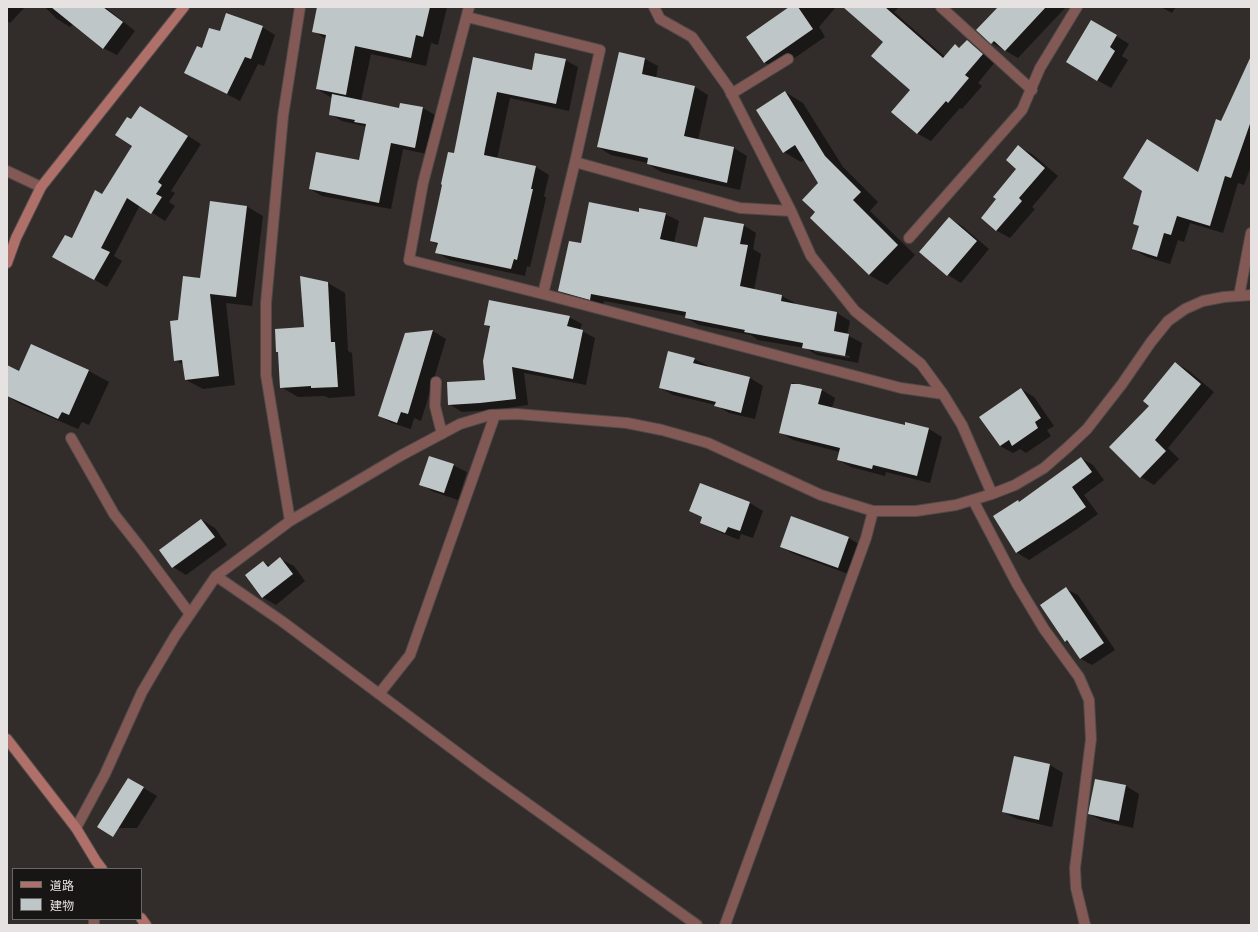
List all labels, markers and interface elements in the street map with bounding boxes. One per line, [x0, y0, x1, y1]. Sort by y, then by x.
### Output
legend [12, 868, 142, 920]
text: 道路 [50, 878, 74, 893]
text: 建物 [50, 898, 74, 913]

